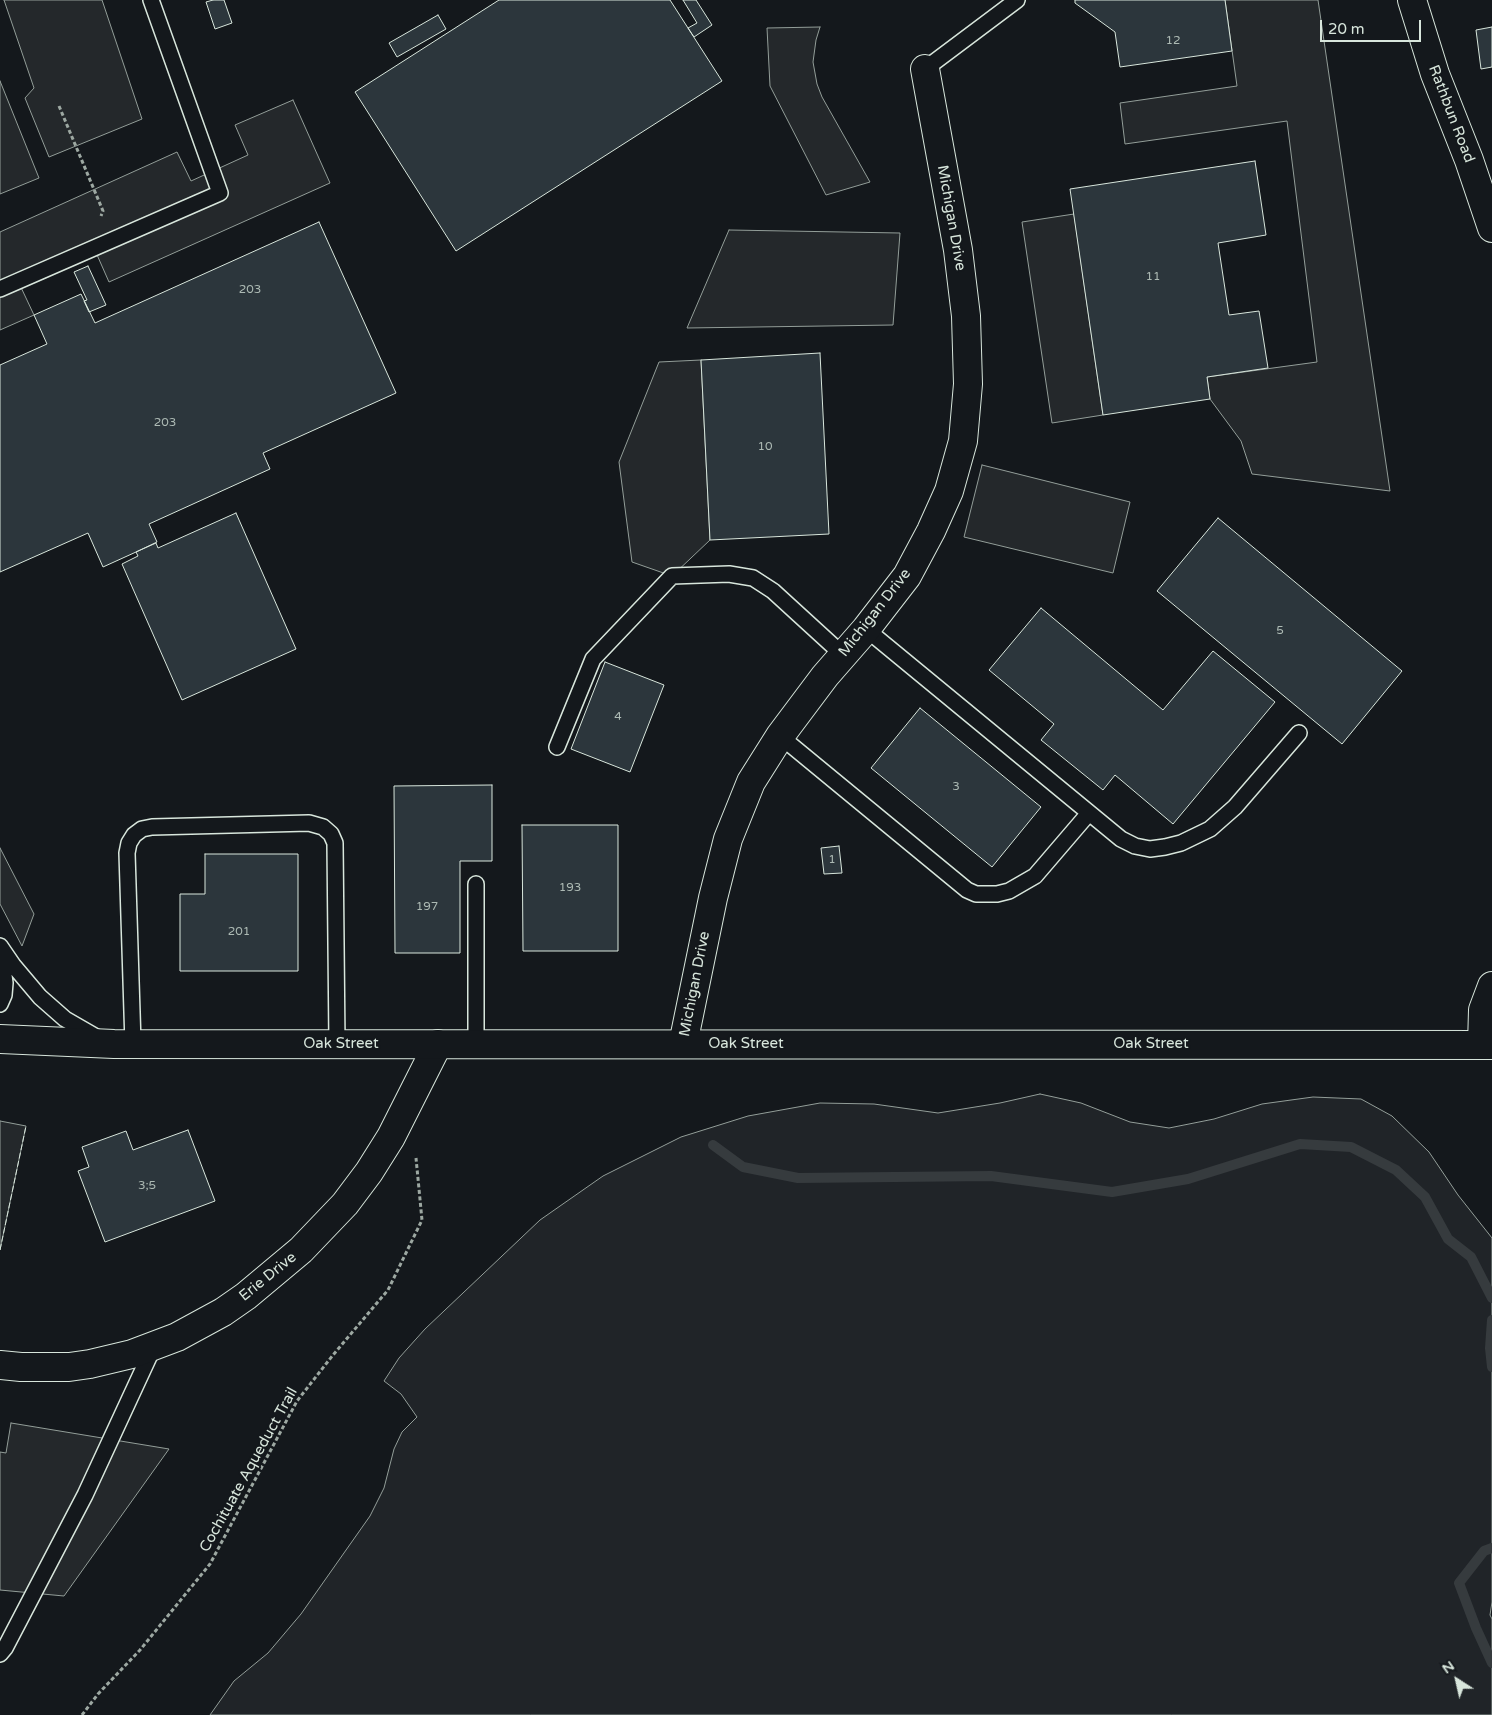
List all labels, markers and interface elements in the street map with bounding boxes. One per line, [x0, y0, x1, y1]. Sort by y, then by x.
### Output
scale bar [1322, 10, 1423, 42]
text: 20 m [1328, 20, 1365, 38]
house number: 12 [1165, 34, 1181, 48]
street label: Rathbun Road [1424, 63, 1478, 165]
street label: Michigan Drive [933, 164, 969, 272]
house number: 11 [1145, 270, 1161, 284]
house number: 203 [239, 283, 261, 297]
house number: 203 [154, 416, 176, 430]
house number: 10 [757, 440, 773, 454]
street label: Michigan Drive [835, 565, 915, 661]
house number: 5 [1276, 624, 1284, 638]
house number: 4 [614, 710, 622, 724]
house number: 3 [952, 780, 960, 794]
house number: 1 [828, 853, 836, 867]
house number: 193 [559, 881, 581, 895]
house number: 197 [416, 900, 438, 914]
house number: 201 [228, 925, 250, 939]
street label: Michigan Drive [676, 930, 714, 1038]
street label: Oak Street [303, 1035, 379, 1053]
street label: Oak Street [708, 1035, 784, 1053]
street label: Oak Street [1113, 1035, 1189, 1053]
house number: 3;5 [138, 1179, 156, 1193]
street label: Erie Drive [236, 1249, 300, 1305]
street label: Cochituate Aqueduct Trail [196, 1385, 302, 1555]
north arrow [1432, 1655, 1482, 1705]
text: N [1439, 1657, 1458, 1677]

